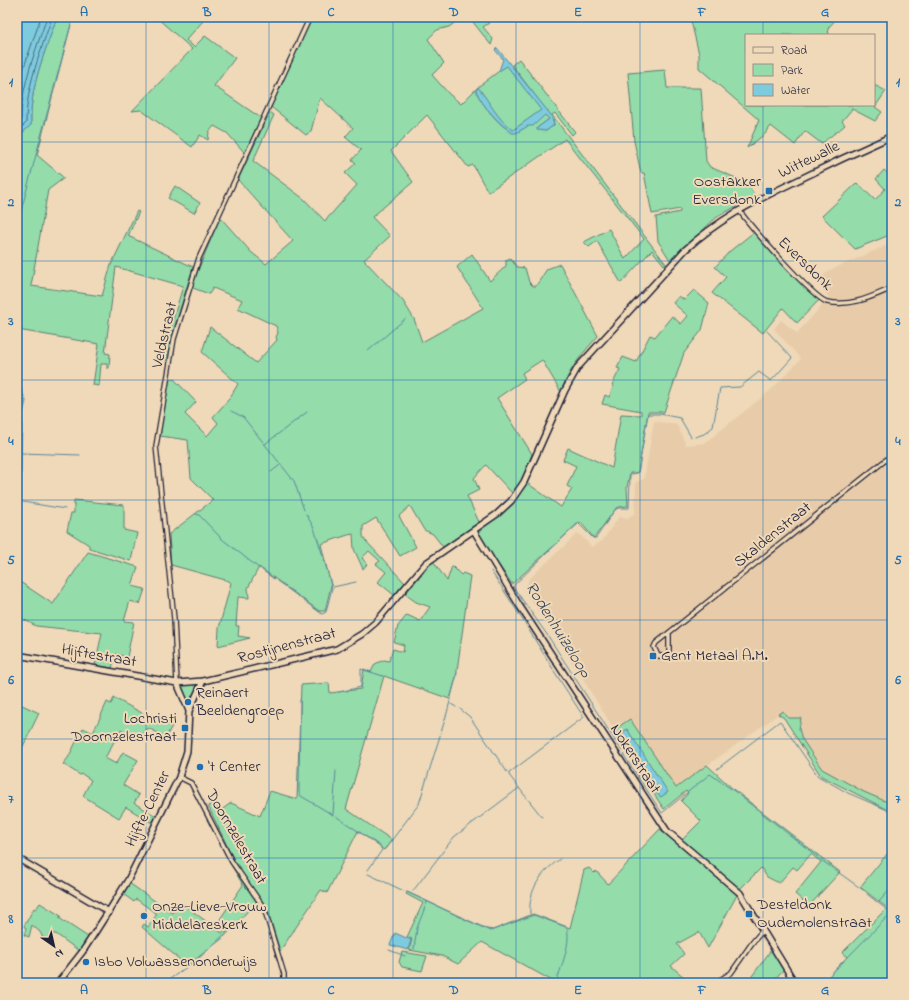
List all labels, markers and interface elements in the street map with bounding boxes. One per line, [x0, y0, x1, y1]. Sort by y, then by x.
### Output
text: A [80, 3, 88, 22]
text: B [202, 3, 212, 22]
text: C [327, 3, 335, 22]
text: D [448, 3, 459, 22]
text: E [574, 3, 582, 22]
text: F [697, 3, 707, 22]
text: G [821, 3, 829, 22]
legend [745, 34, 875, 106]
text: Road [781, 42, 807, 60]
text: Park [781, 62, 803, 80]
text: 1 [9, 73, 14, 92]
text: 1 [896, 73, 901, 92]
text: Water [781, 82, 810, 100]
street label: Wittewalle [774, 134, 845, 185]
place label: Oostakker Eversdonk [692, 170, 762, 212]
marker: Oostakker Eversdonk [764, 186, 774, 196]
text: 2 [7, 193, 15, 212]
text: 2 [894, 193, 902, 212]
street label: Eversdonk [772, 231, 839, 297]
street label: Veldstraat [145, 299, 184, 372]
text: 3 [7, 312, 14, 331]
text: 3 [894, 312, 901, 331]
text: 4 [7, 432, 14, 451]
text: 4 [894, 432, 901, 451]
street label: Skaldenstraat [729, 496, 817, 574]
text: 5 [7, 551, 15, 570]
text: 5 [894, 551, 902, 570]
water label: Rodenhuizeloop [518, 577, 598, 684]
street label: Rostijnenstraat [235, 621, 339, 671]
street label: Hijftestraat [60, 638, 139, 675]
place label: Gent Metaal A.M. [661, 644, 768, 668]
marker: Gent Metaal A.M. [648, 651, 658, 661]
text: 6 [7, 671, 14, 690]
text: 6 [894, 671, 901, 690]
place label: Reinaert Beeldengroep [195, 681, 284, 723]
marker: Reinaert Beeldengroep [183, 697, 193, 707]
place label: Lochristi Doornzelestraat [70, 707, 178, 749]
street label: Nokerstraat [603, 719, 667, 799]
marker: Lochristi Doornzelestraat [180, 723, 190, 733]
place label: 't Center [208, 755, 260, 779]
marker: 't Center [195, 762, 205, 772]
street label: Hijfte-Center [119, 767, 177, 851]
street label: Doornzelestraat [199, 784, 273, 889]
text: 7 [8, 790, 14, 809]
text: 7 [895, 790, 901, 809]
place label: Desteldonk Oudemolenstraat [756, 893, 873, 935]
place label: Onze-Lieve-Vrouw Middelareskerk [152, 895, 266, 937]
marker: Desteldonk Oudemolenstraat [744, 909, 754, 919]
text: 8 [8, 910, 14, 929]
text: 8 [895, 910, 901, 929]
marker: Onze-Lieve-Vrouw Middelareskerk [139, 911, 149, 921]
north arrow [34, 926, 74, 966]
text: N [51, 945, 67, 962]
place label: Isbo Volwassenonderwijs [94, 950, 257, 974]
marker: Isbo Volwassenonderwijs [81, 957, 91, 967]
text: A [80, 981, 88, 1000]
text: B [202, 981, 212, 1000]
text: C [327, 981, 335, 1000]
text: D [448, 981, 459, 1000]
text: E [574, 981, 582, 1000]
text: F [697, 981, 707, 1000]
text: G [821, 981, 829, 1000]

